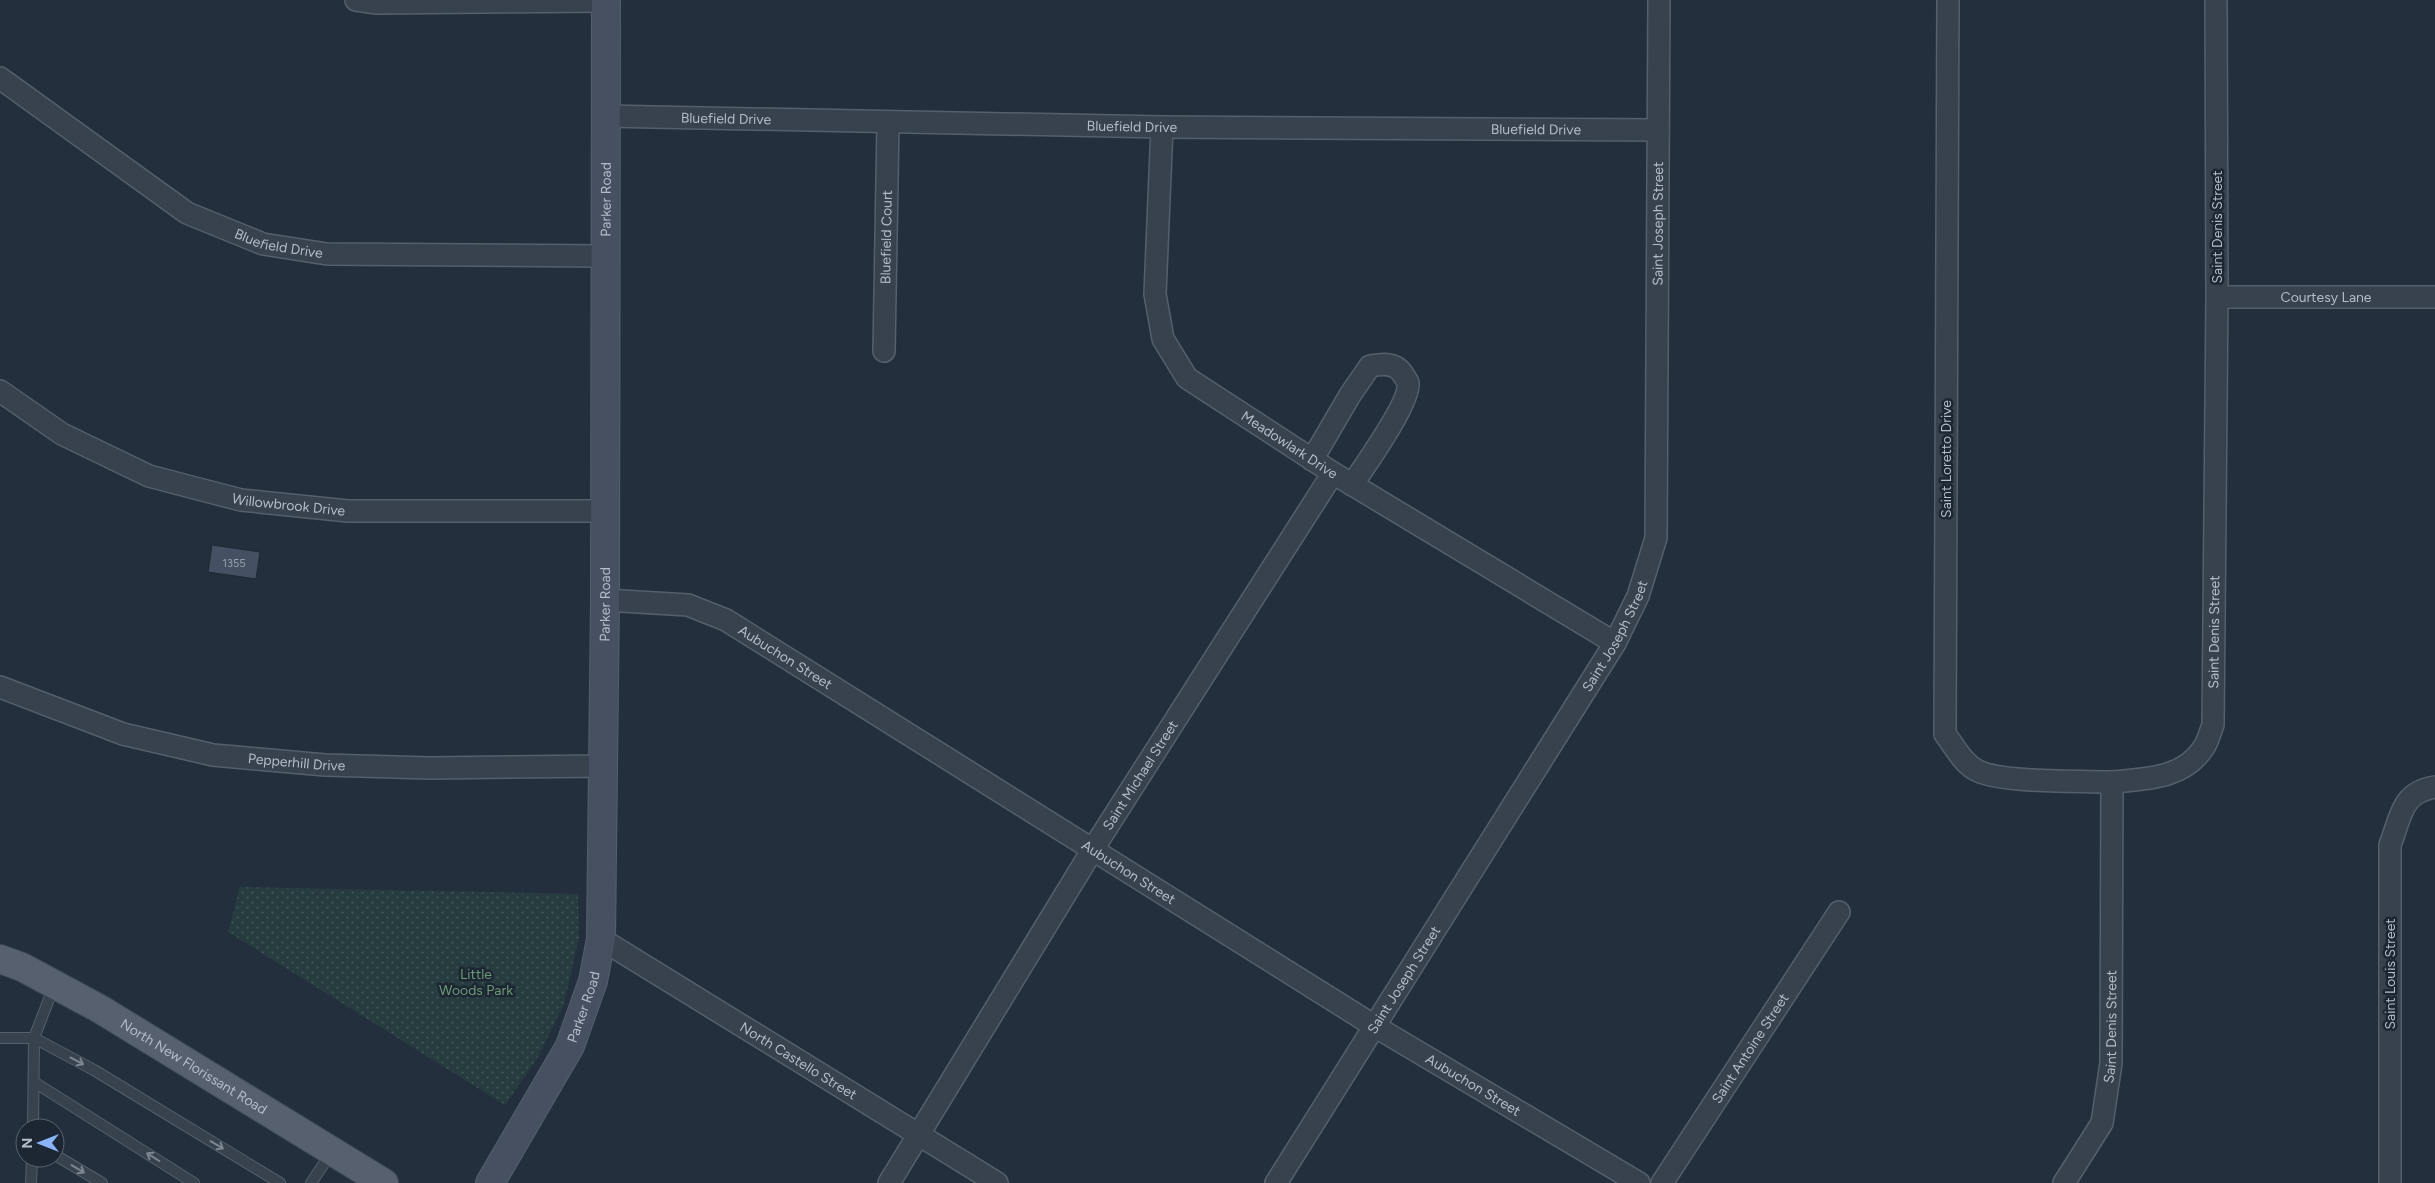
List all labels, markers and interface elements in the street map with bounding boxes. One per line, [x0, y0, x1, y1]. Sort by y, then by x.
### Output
street label: Bluefield Drive [681, 110, 772, 128]
street label: Bluefield Drive [1087, 118, 1177, 136]
street label: Bluefield Drive [1491, 121, 1581, 139]
street label: Parker Road [598, 162, 615, 237]
street label: Saint Joseph Street [1649, 162, 1667, 286]
street label: Saint Denis Street [2209, 170, 2226, 284]
street label: Bluefield Court [877, 190, 896, 284]
street label: Bluefield Drive [232, 225, 324, 262]
street label: Courtesy Lane [2281, 289, 2372, 306]
street label: Saint Loretto Drive [1938, 400, 1955, 518]
street label: Meadowlark Drive [1238, 408, 1341, 483]
street label: Willowbrook Drive [230, 490, 346, 520]
house number: 1355 [222, 557, 246, 570]
street label: Parker Road [597, 567, 614, 642]
street label: Saint Denis Street [2205, 575, 2223, 689]
street label: Saint Joseph Street [1579, 578, 1651, 695]
street label: Aubuchon Street [735, 622, 835, 693]
street label: Saint Michael Street [1099, 717, 1182, 833]
street label: Pepperhill Drive [247, 750, 346, 775]
street label: Aubuchon Street [1078, 837, 1178, 908]
street label: Saint Louis Street [2382, 918, 2399, 1030]
street label: Saint Joseph Street [1364, 923, 1444, 1037]
park label: Little Woods Park [439, 966, 513, 999]
street label: Parker Road [564, 970, 604, 1045]
street label: Saint Denis Street [2100, 970, 2120, 1084]
street label: Saint Antoine Street [1708, 990, 1792, 1107]
street label: North New Florissant Road [117, 1016, 270, 1118]
street label: North Castello Street [737, 1019, 860, 1104]
street label: Aubuchon Street [1422, 1050, 1524, 1120]
one-way arrow [70, 1056, 85, 1066]
north arrow [15, 1118, 65, 1168]
text: N [19, 1138, 36, 1148]
one-way arrow [209, 1140, 223, 1150]
one-way arrow [146, 1152, 160, 1162]
one-way arrow [71, 1165, 85, 1175]

